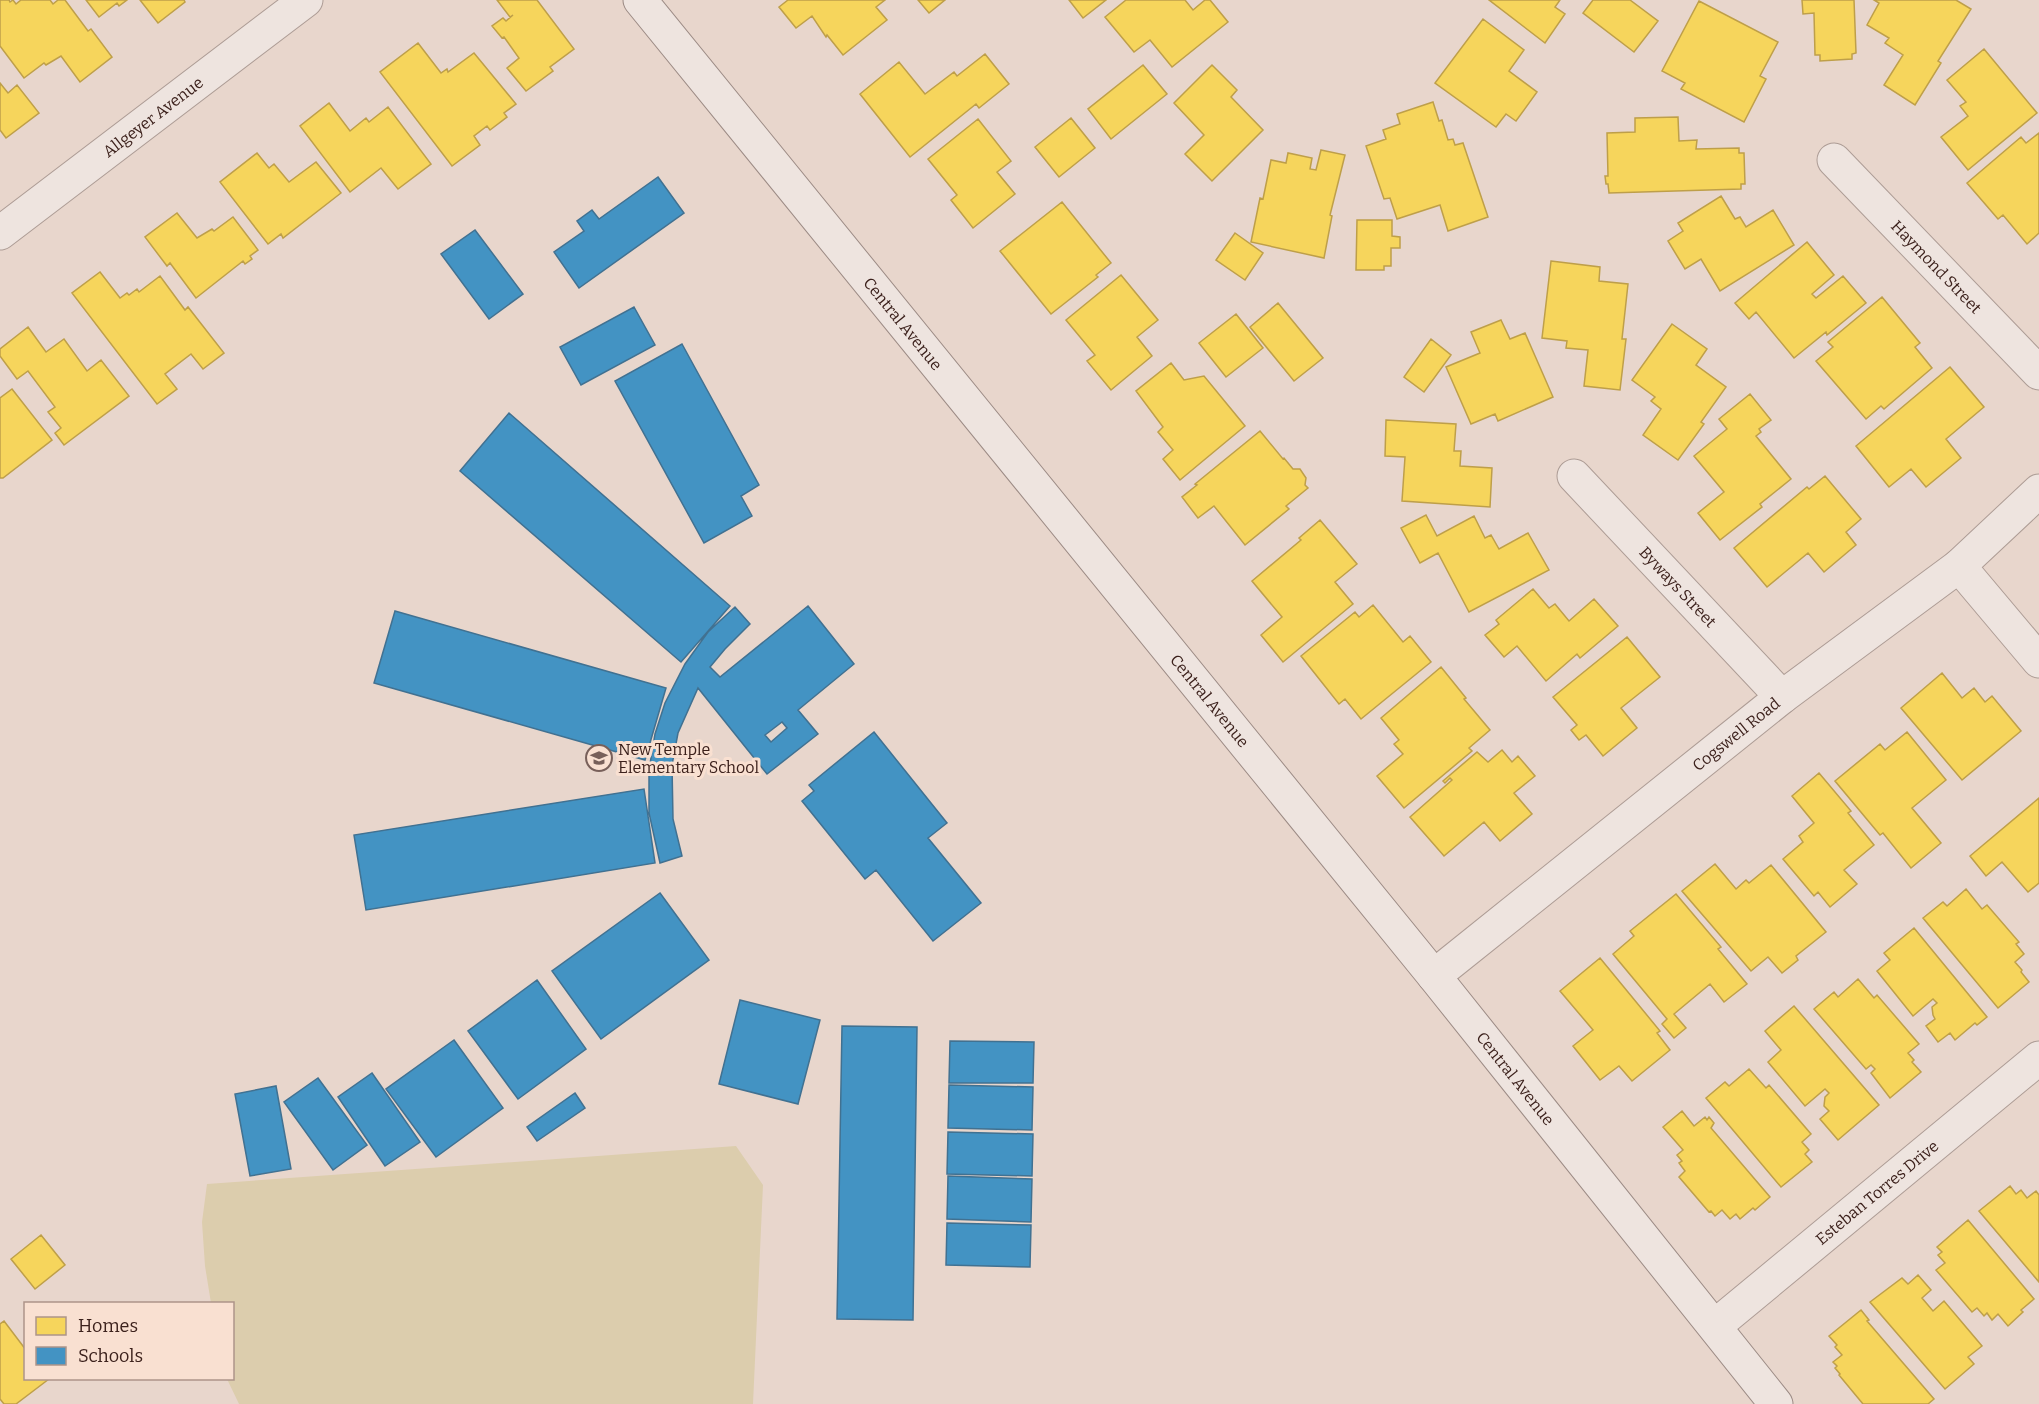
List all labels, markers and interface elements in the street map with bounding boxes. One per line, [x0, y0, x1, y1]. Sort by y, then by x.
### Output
street label: Allgeyer Avenue [99, 72, 207, 161]
street label: Haymond Street [1888, 216, 1986, 317]
street label: Central Avenue [860, 273, 947, 374]
street label: Byways Street [1636, 542, 1721, 631]
street label: Central Avenue [1166, 650, 1253, 751]
street label: Cogswell Road [1688, 693, 1784, 775]
place label: New Temple Elementary School [618, 740, 759, 777]
school or university icon: New Temple Elementary School [584, 743, 614, 773]
street label: Central Avenue [1473, 1028, 1559, 1129]
street label: Esteban Torres Drive [1812, 1136, 1942, 1248]
legend [24, 1302, 234, 1380]
text: Homes [78, 1315, 138, 1337]
text: Schools [78, 1345, 143, 1367]

